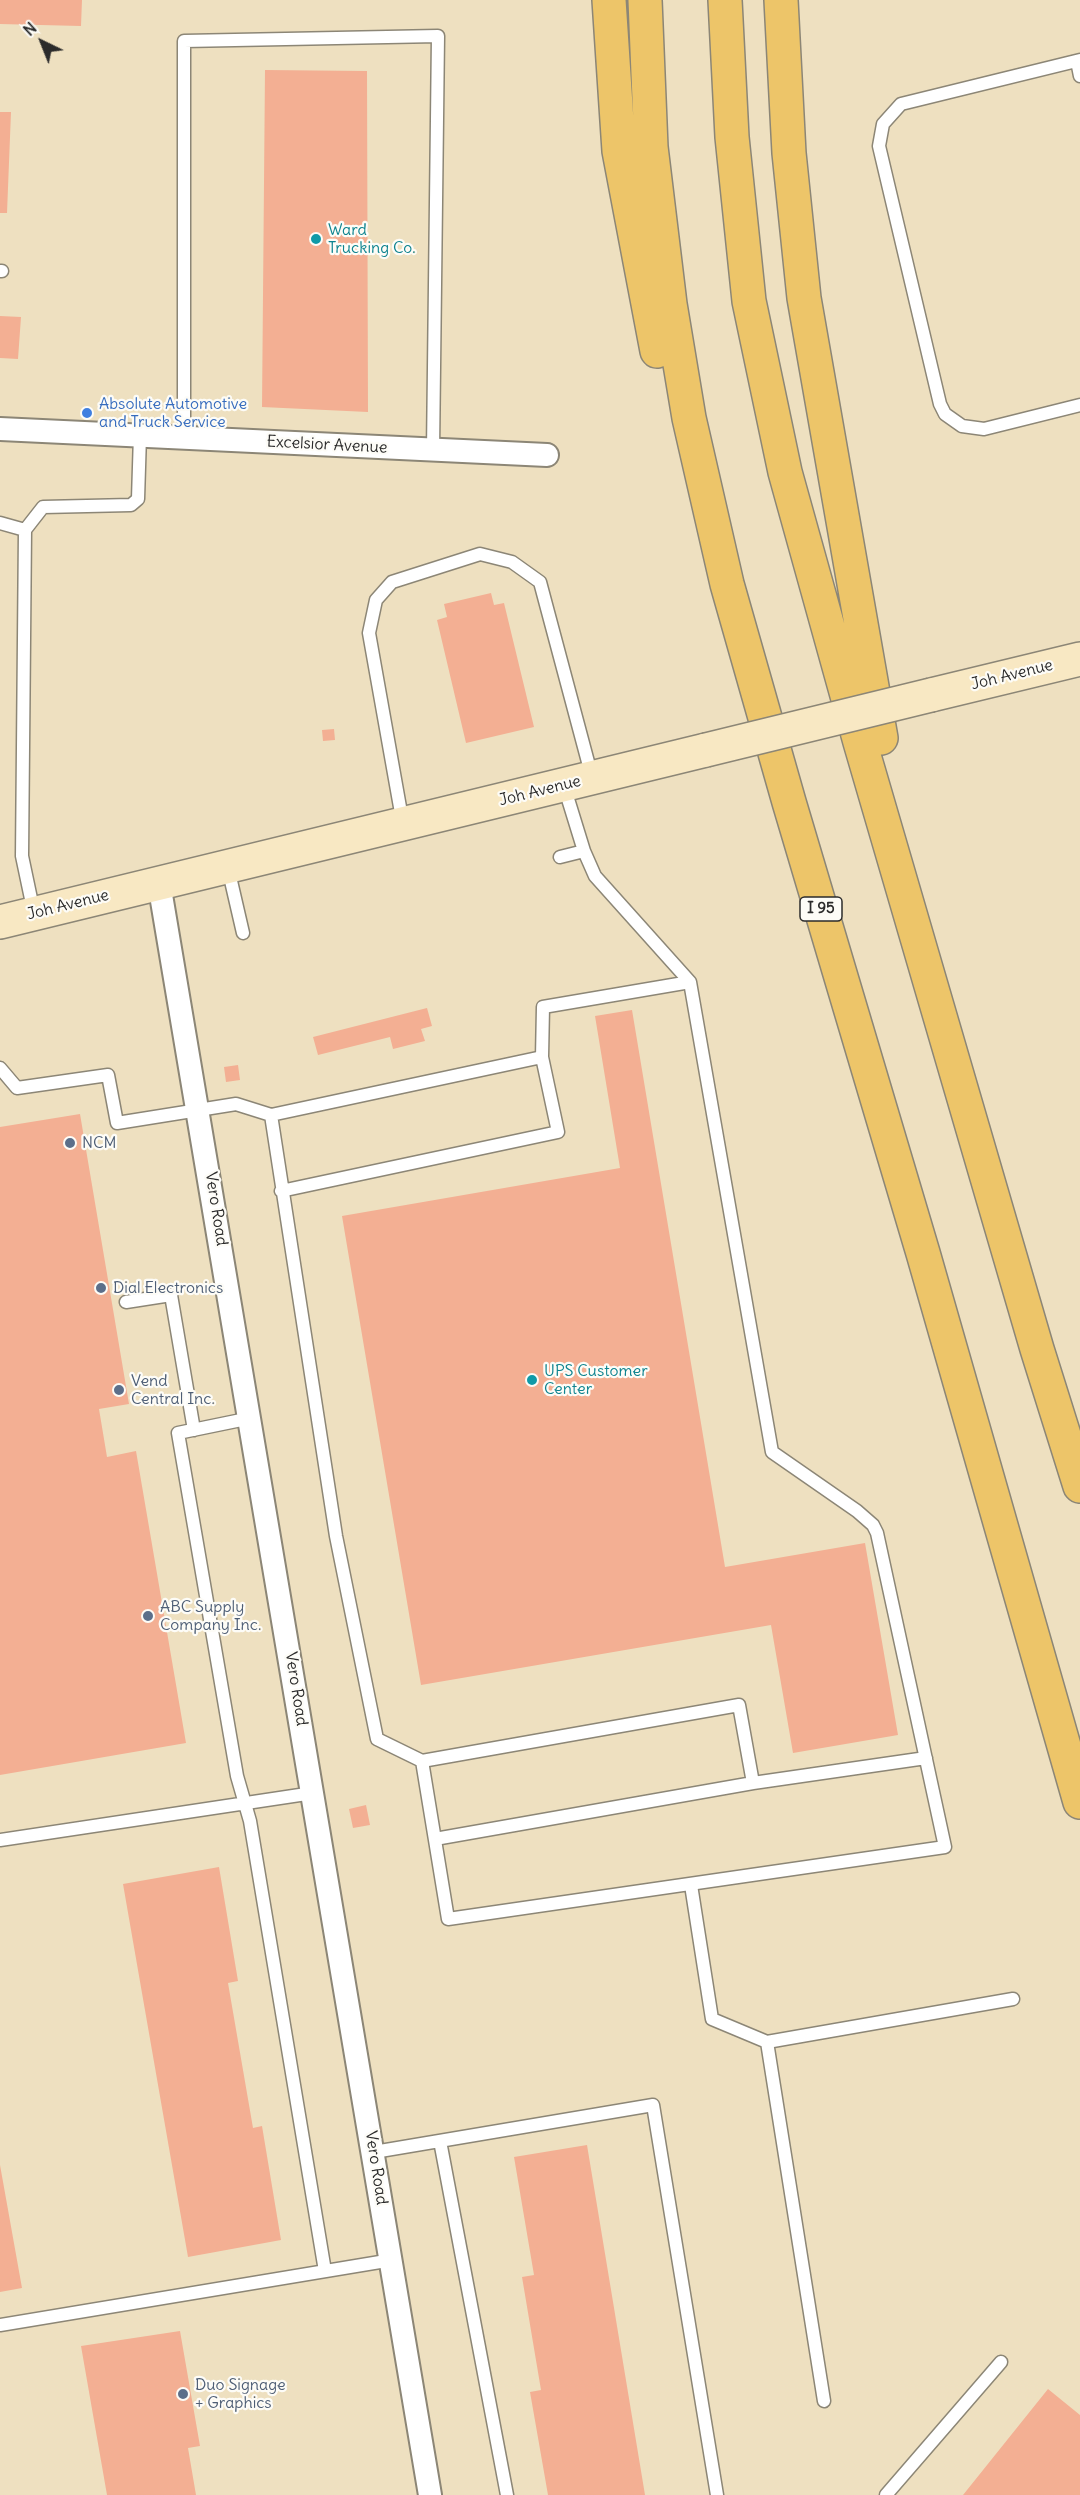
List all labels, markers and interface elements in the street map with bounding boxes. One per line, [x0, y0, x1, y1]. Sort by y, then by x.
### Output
north arrow [12, 12, 72, 72]
text: N [19, 18, 41, 40]
place label: Ward Trucking Co. [328, 220, 416, 258]
marker: Ward Trucking Co. [309, 232, 323, 246]
place label: Absolute Automotive and Truck Service [99, 394, 247, 432]
marker: Absolute Automotive and Truck Service [80, 406, 94, 420]
street label: Excelsior Avenue [266, 432, 388, 458]
street label: Joh Avenue [969, 656, 1055, 694]
street label: Joh Avenue [497, 772, 583, 810]
street label: Joh Avenue [25, 886, 111, 924]
road number: I 95 [800, 897, 842, 921]
place label: NCM [82, 1133, 117, 1153]
marker: NCM [63, 1136, 77, 1150]
street label: Vero Road [201, 1171, 231, 1247]
place label: Dial Electronics [113, 1278, 223, 1298]
marker: Dial Electronics [94, 1281, 108, 1295]
place label: UPS Customer Center [544, 1361, 648, 1399]
place label: Vend Central Inc. [131, 1371, 215, 1409]
marker: UPS Customer Center [525, 1373, 539, 1387]
marker: Vend Central Inc. [112, 1383, 126, 1397]
place label: ABC Supply Company Inc. [160, 1597, 261, 1635]
marker: ABC Supply Company Inc. [141, 1609, 155, 1623]
street label: Vero Road [281, 1651, 311, 1727]
street label: Vero Road [361, 2130, 391, 2206]
place label: Duo Signage + Graphics [195, 2375, 286, 2413]
marker: Duo Signage + Graphics [176, 2387, 190, 2401]

